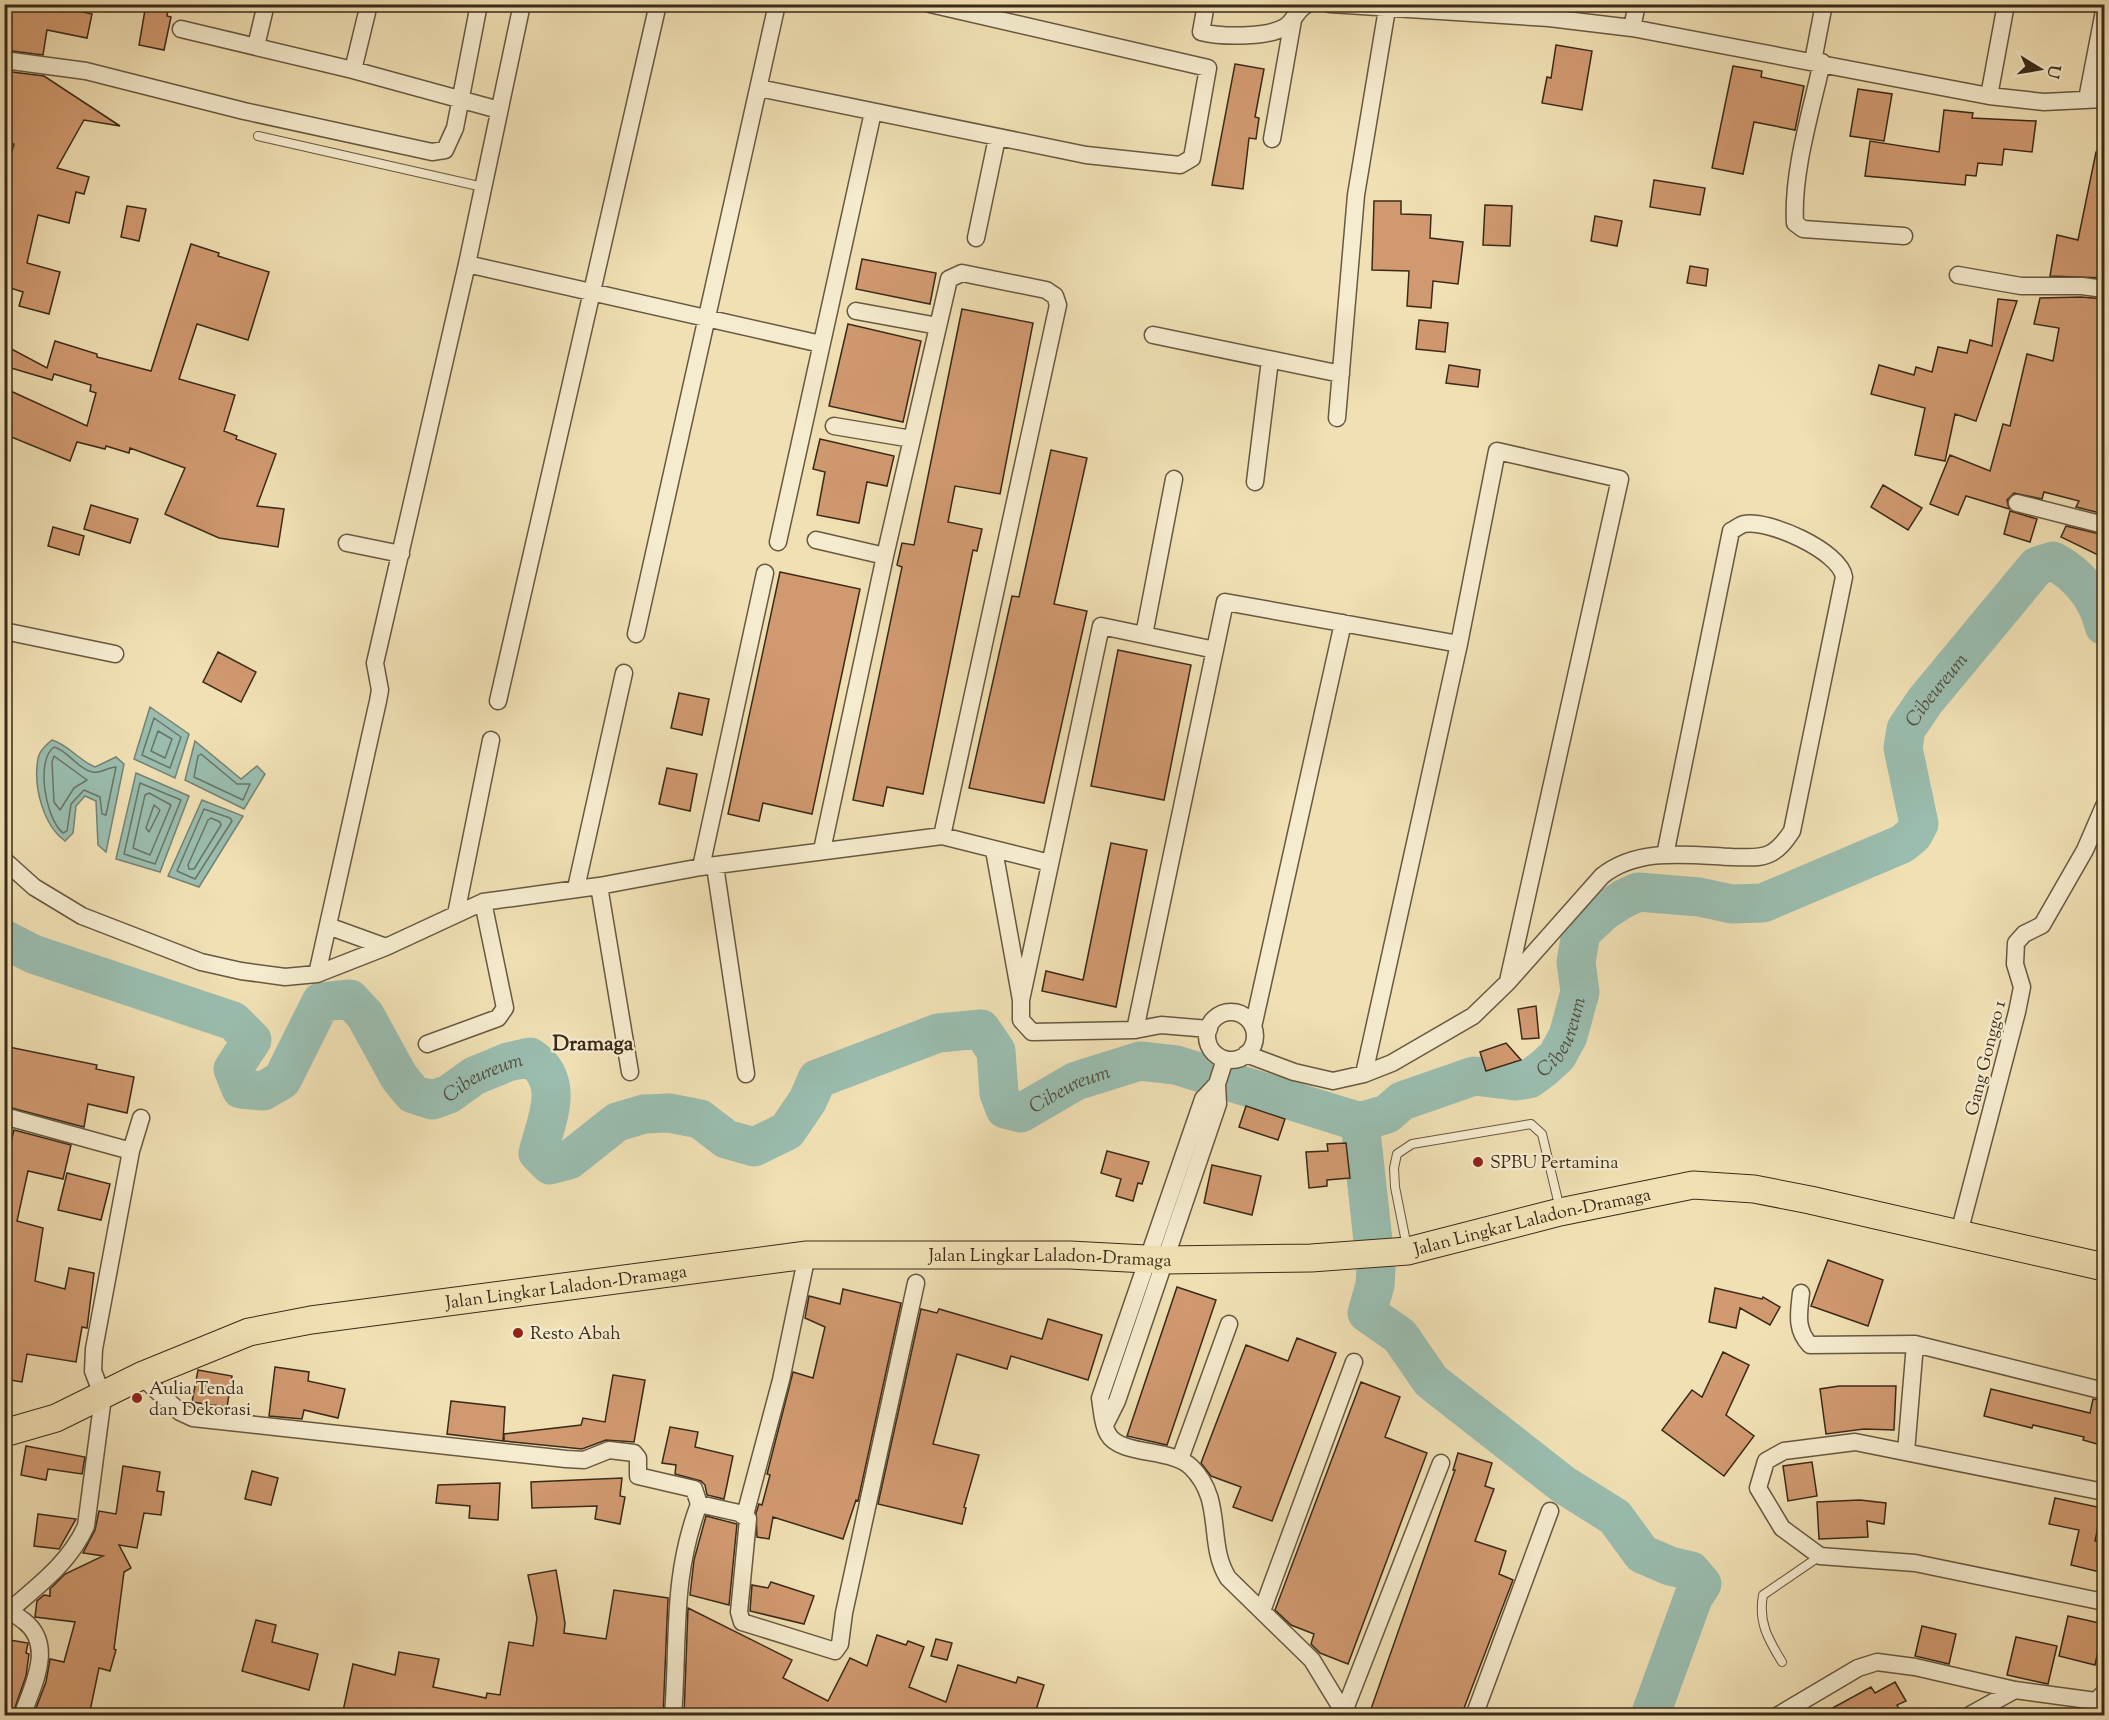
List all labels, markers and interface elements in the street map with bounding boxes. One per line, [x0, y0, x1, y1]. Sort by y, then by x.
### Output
north arrow [2010, 39, 2070, 99]
text: U [2040, 63, 2065, 81]
water label: Cibeureum [1899, 647, 1976, 734]
water label: Cibeureum [1531, 994, 1595, 1085]
street label: Gang Gonggo 1 [1960, 998, 2014, 1119]
district label: Dramaga [553, 1030, 634, 1060]
water label: Cibeureum [438, 1047, 526, 1111]
water label: Cibeureum [1024, 1059, 1114, 1122]
place label: SPBU Pertamina [1490, 1151, 1619, 1177]
marker: SPBU Pertamina [1471, 1155, 1485, 1169]
street label: Jalan Lingkar Laladon-Dramaga [1410, 1183, 1653, 1264]
street label: Jalan Lingkar Laladon-Dramaga [927, 1244, 1172, 1275]
street label: Jalan Lingkar Laladon-Dramaga [443, 1260, 689, 1317]
place label: Resto Abah [530, 1322, 621, 1348]
marker: Resto Abah [511, 1326, 525, 1340]
place label: Aulia Tenda dan Dekorasi [149, 1377, 251, 1424]
marker: Aulia Tenda dan Dekorasi [130, 1391, 144, 1405]

